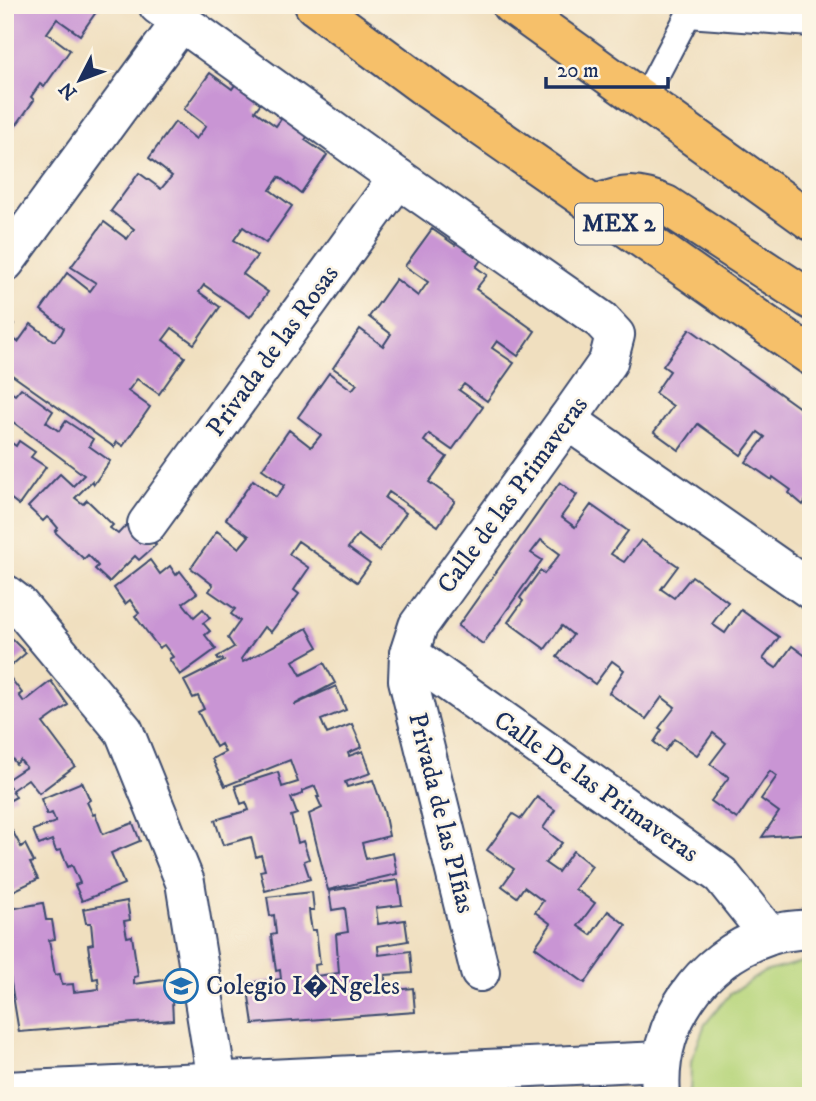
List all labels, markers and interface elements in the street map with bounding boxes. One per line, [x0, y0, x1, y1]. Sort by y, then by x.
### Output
north arrow [46, 46, 116, 116]
scale bar [546, 46, 669, 90]
text: 20 m [557, 58, 599, 84]
text: N [54, 77, 82, 104]
road number: MEX 2 [575, 204, 663, 244]
street label: Privada de las Rosas [200, 259, 346, 443]
street label: Calle de las Primaveras [430, 390, 596, 600]
street label: Calle De las Primaveras [487, 704, 705, 870]
street label: Privada de las PIñas [400, 709, 482, 917]
school or university icon: Colegio I�Ngeles [162, 967, 200, 1005]
place label: Colegio I�Ngeles [206, 970, 400, 1003]

